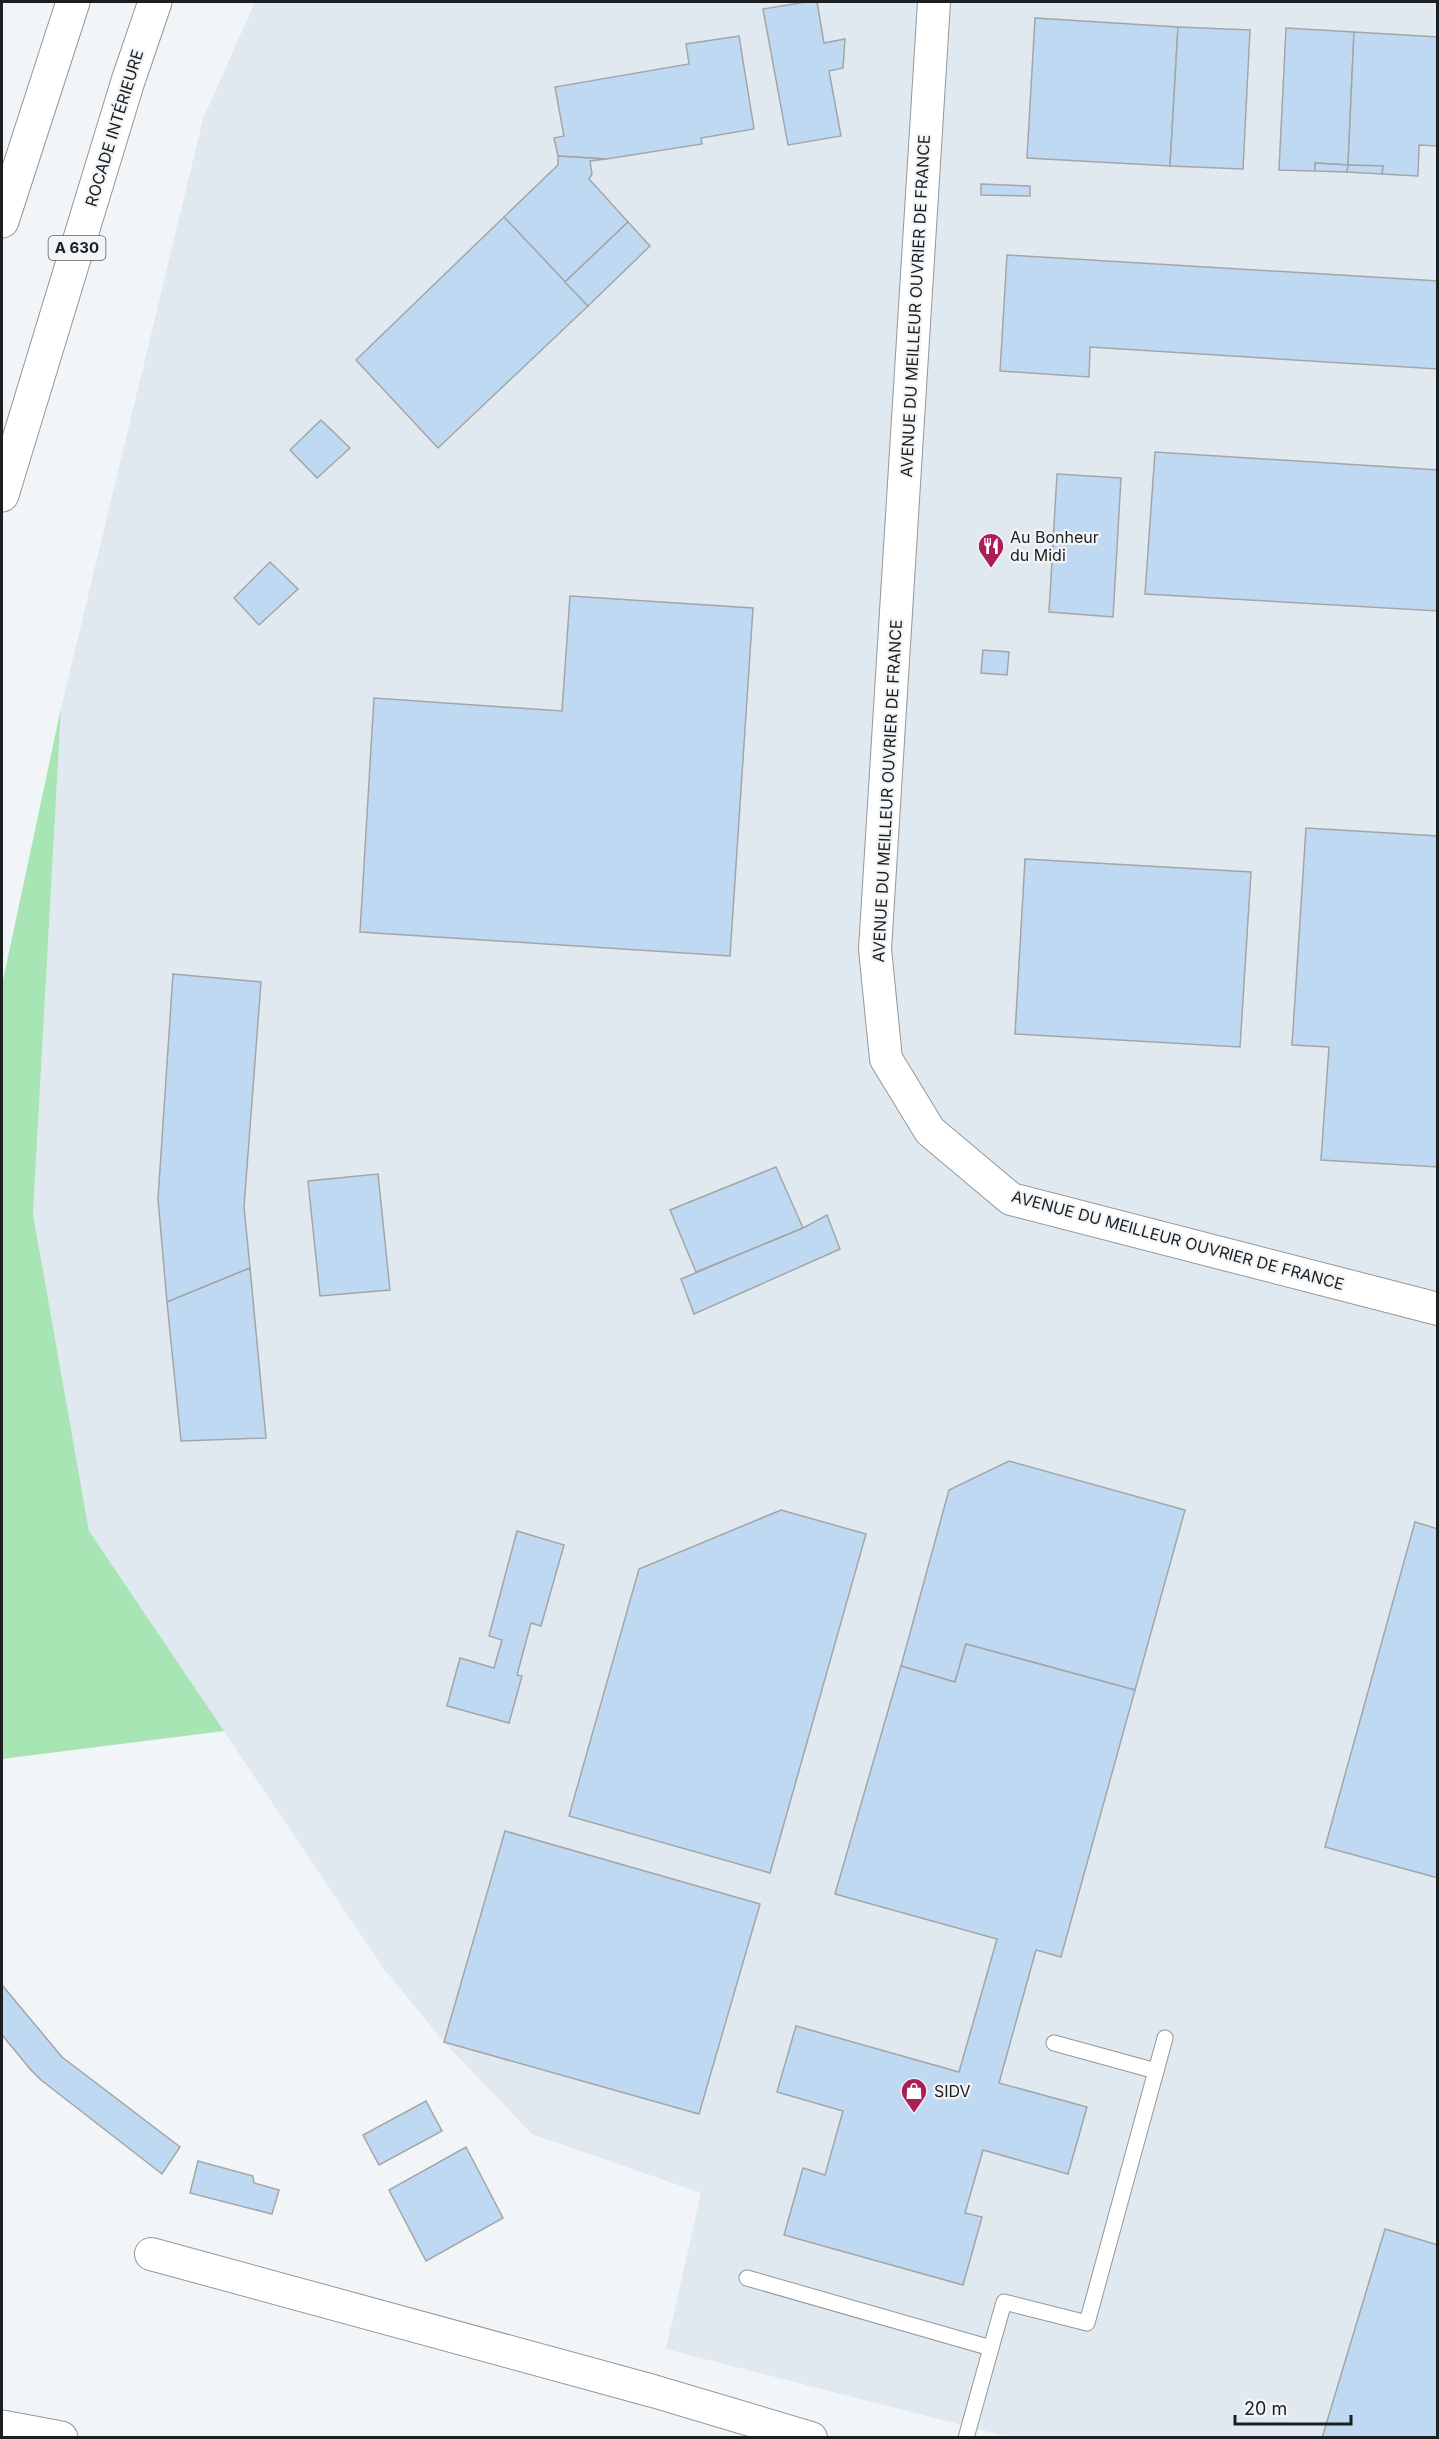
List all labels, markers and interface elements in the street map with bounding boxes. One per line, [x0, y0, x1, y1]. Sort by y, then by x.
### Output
street label: ROCADE INTÉRIEURE [81, 47, 147, 209]
street label: AVENUE DU MEILLEUR OUVRIER DE FRANCE [896, 134, 934, 478]
road number: A 630 [48, 236, 106, 260]
place label: Au Bonheur du Midi [1010, 527, 1099, 565]
restaurant icon: Au Bonheur du Midi [976, 531, 1006, 569]
street label: AVENUE DU MEILLEUR OUVRIER DE FRANCE [868, 619, 906, 963]
street label: AVENUE DU MEILLEUR OUVRIER DE FRANCE [1010, 1186, 1346, 1294]
shop icon: SIDV [899, 2076, 929, 2114]
place label: SIDV [934, 2081, 971, 2101]
scale bar [1235, 2388, 1350, 2426]
text: 20 m [1244, 2398, 1287, 2419]

